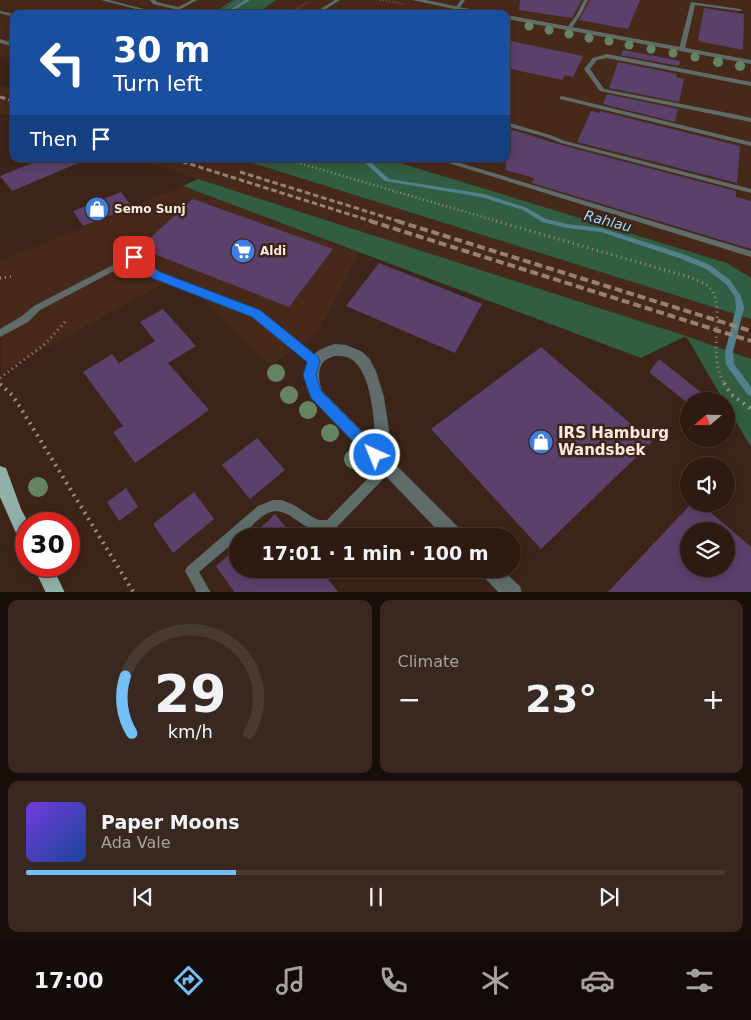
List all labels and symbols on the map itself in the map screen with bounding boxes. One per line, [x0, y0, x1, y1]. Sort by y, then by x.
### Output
shop icon: Semo Sunj [84, 196, 110, 222]
place label: Semo Sunj [114, 202, 186, 216]
water label: Rahlau [582, 207, 634, 235]
pin [113, 236, 155, 278]
supermarket icon: Aldi [230, 238, 256, 264]
place label: Aldi [260, 244, 286, 258]
north arrow [680, 392, 735, 448]
place label: IRS Hamburg Wandsbek [558, 424, 669, 459]
position arrow [348, 428, 400, 480]
shop icon: IRS Hamburg Wandsbek [528, 429, 554, 455]
speed limit sign: 30 [15, 512, 80, 577]

